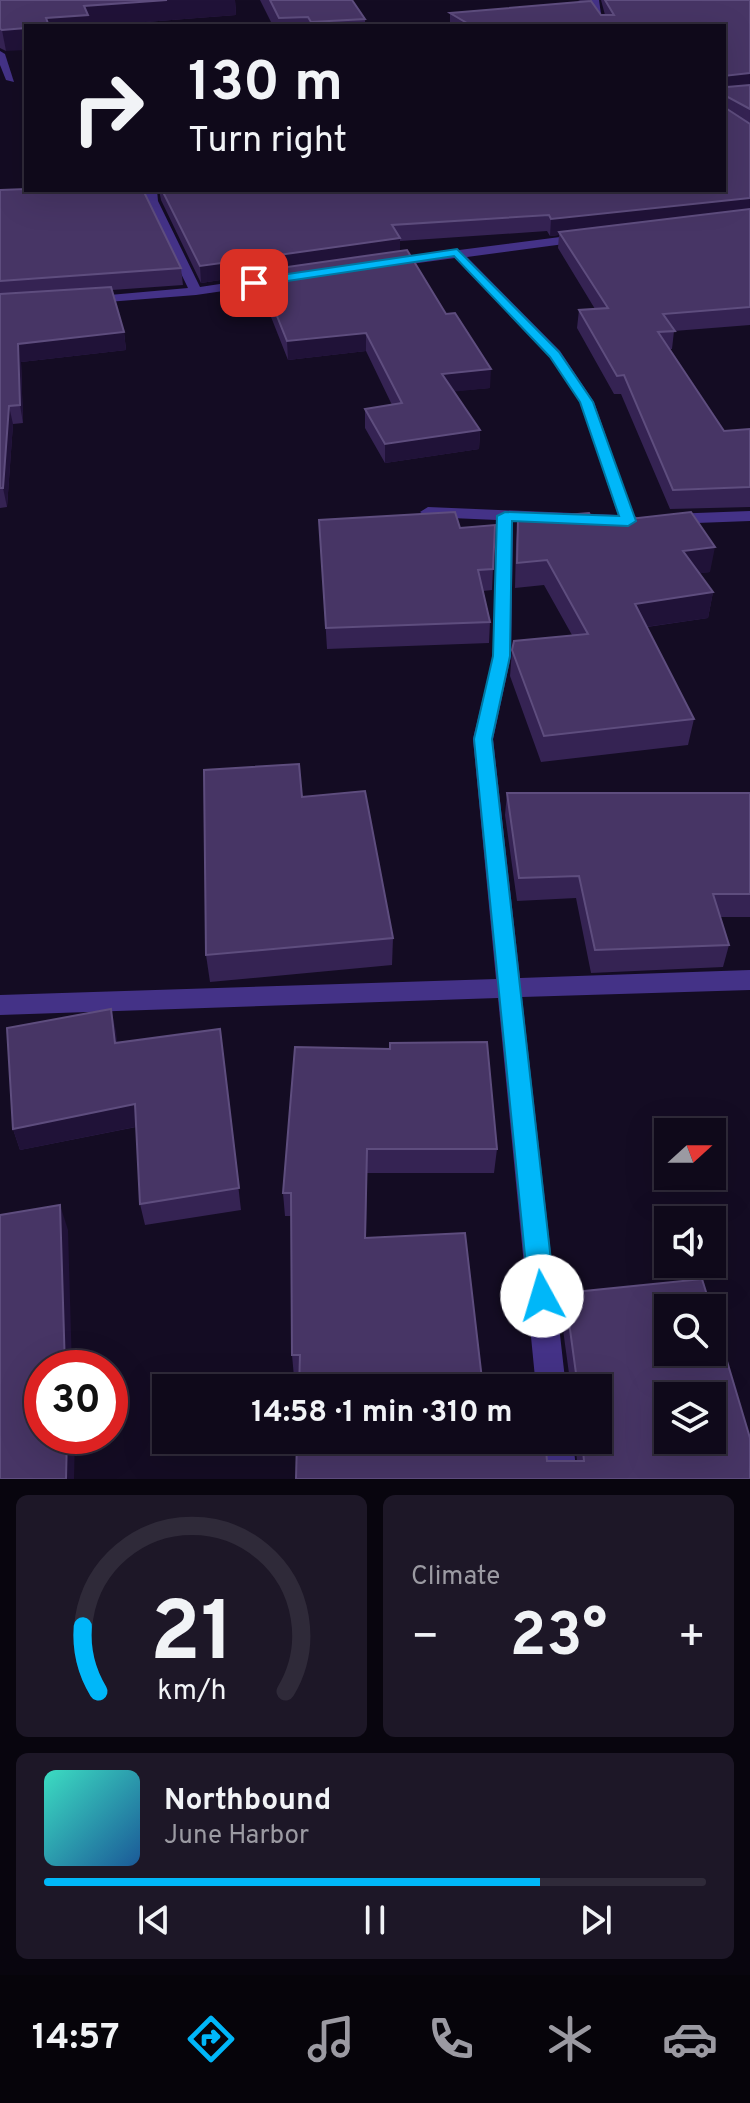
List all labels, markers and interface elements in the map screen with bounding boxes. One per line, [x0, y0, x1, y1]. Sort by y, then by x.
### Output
text: 130 m [188, 50, 343, 120]
icon: right [56, 56, 160, 160]
text: Turn right [188, 119, 347, 165]
pin [220, 249, 288, 317]
icon: arrive [232, 261, 276, 305]
north arrow [654, 1118, 726, 1190]
map controls [654, 1118, 726, 1454]
button: sound [654, 1206, 726, 1278]
position arrow [500, 1254, 584, 1338]
button: search [654, 1294, 726, 1366]
speed limit sign: 30 [24, 1350, 128, 1454]
button: layers [654, 1382, 726, 1454]
text: 14:58 · 1 min · 310 m [251, 1395, 513, 1432]
text: Climate [411, 1561, 500, 1594]
text: 21 [149, 1585, 234, 1690]
text: 23° [510, 1601, 607, 1677]
text: − [411, 1611, 439, 1667]
text: + [678, 1611, 706, 1667]
text: km/h [157, 1674, 226, 1710]
text: Northbound [164, 1783, 331, 1820]
text: June Harbor [164, 1820, 309, 1853]
icon: previous [132, 1898, 176, 1942]
icon: pause [353, 1898, 397, 1942]
icon: next [574, 1898, 618, 1942]
icon: directions [183, 2011, 239, 2067]
icon: music [303, 2011, 359, 2067]
icon: phone [423, 2011, 479, 2067]
icon: climate [542, 2011, 598, 2067]
icon: car [662, 2011, 718, 2067]
text: 14:57 [32, 2016, 120, 2062]

